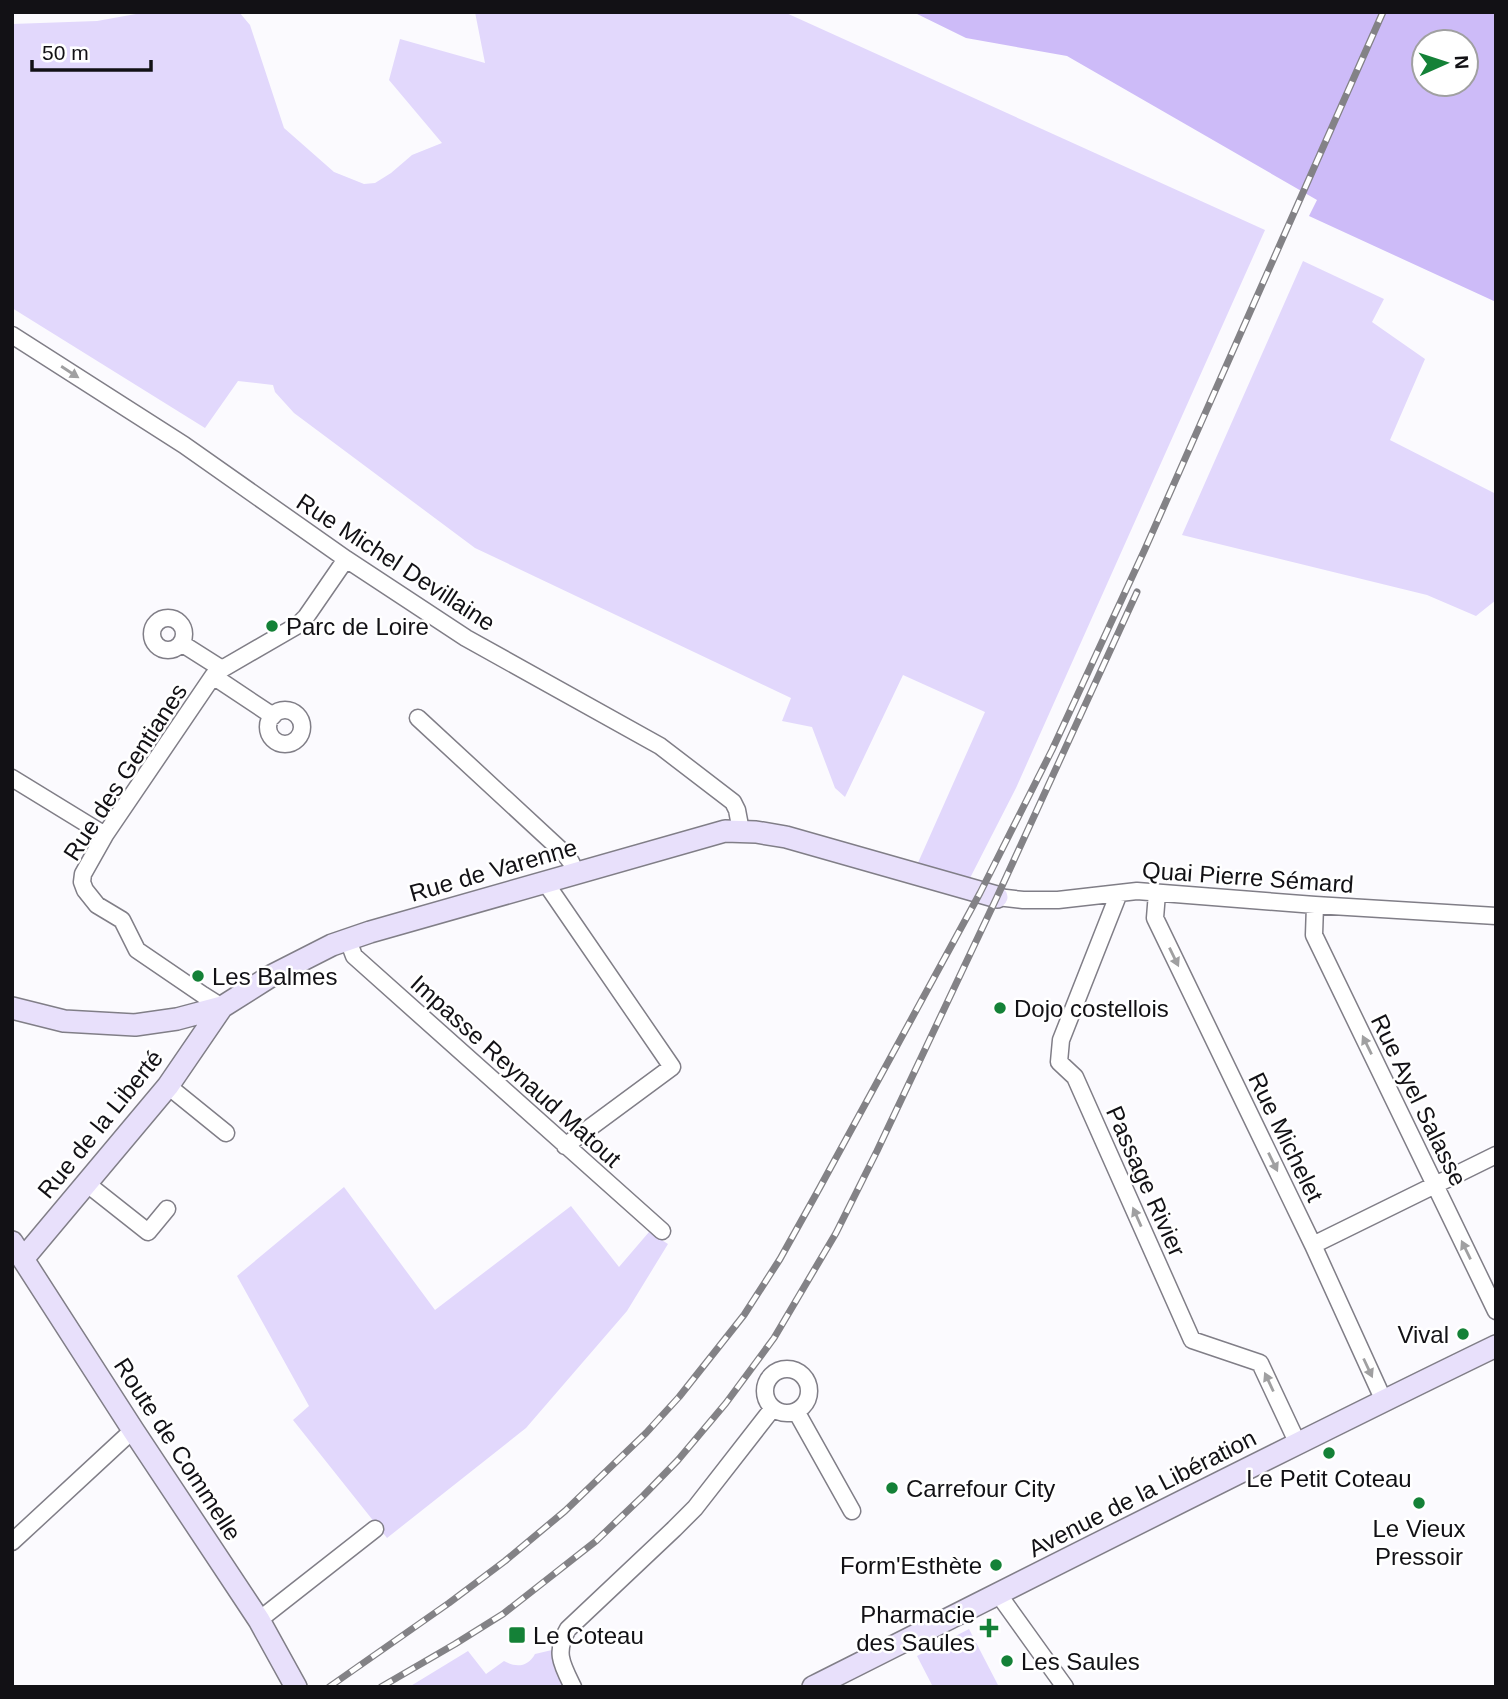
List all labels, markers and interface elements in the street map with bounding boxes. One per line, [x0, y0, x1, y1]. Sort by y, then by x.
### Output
scale bar [32, 28, 150, 72]
north arrow [1410, 28, 1480, 98]
text: 50 m [42, 41, 89, 64]
text: N [1451, 55, 1472, 70]
one-way arrow [60, 365, 79, 378]
street label: Rue Michel Devillaine [292, 488, 500, 636]
place label: Parc de Loire [286, 613, 429, 640]
marker: Parc de Loire [264, 618, 280, 634]
street label: Rue des Gentianes [58, 678, 192, 866]
street label: Rue de Varenne [406, 833, 580, 907]
street label: Quai Pierre Sémard [1141, 856, 1355, 898]
one-way arrow [1169, 946, 1180, 967]
place label: Les Balmes [212, 963, 337, 990]
marker: Les Balmes [190, 968, 206, 984]
street label: Impasse Reynaud Matout [405, 969, 627, 1173]
place label: Dojo costellois [1014, 995, 1169, 1022]
marker: Dojo costellois [992, 1000, 1008, 1016]
street label: Rue Ayel Salasse [1366, 1010, 1472, 1190]
one-way arrow [1361, 1035, 1372, 1055]
street label: Rue de la Liberté [32, 1044, 168, 1204]
street label: Rue Michelet [1243, 1068, 1329, 1206]
street label: Passage Rivier [1101, 1102, 1191, 1260]
one-way arrow [1267, 1152, 1278, 1172]
one-way arrow [1131, 1207, 1143, 1227]
one-way arrow [1460, 1240, 1472, 1260]
place label: Vival [1397, 1321, 1449, 1348]
marker: Vival [1455, 1326, 1471, 1342]
street label: Route de Commelle [109, 1353, 247, 1545]
one-way arrow [1362, 1358, 1374, 1378]
one-way arrow [1263, 1372, 1274, 1393]
street label: Avenue de la Libération [1024, 1424, 1260, 1562]
marker: Le Petit Coteau [1321, 1445, 1337, 1461]
place label: Le Petit Coteau [1246, 1465, 1412, 1492]
place label: Carrefour City [906, 1475, 1055, 1502]
marker: Carrefour City [884, 1480, 900, 1496]
marker: Le Vieux Pressoir [1411, 1495, 1427, 1511]
place label: Le Vieux Pressoir [1373, 1515, 1465, 1570]
place label: Form'Esthète [840, 1552, 982, 1579]
marker: Form'Esthète [988, 1557, 1004, 1573]
place label: Pharmacie des Saules [856, 1601, 975, 1656]
marker: Pharmacie des Saules [981, 1620, 997, 1636]
place label: Le Coteau [533, 1622, 644, 1649]
marker: Le Coteau [507, 1625, 527, 1645]
place label: Les Saules [1021, 1648, 1140, 1675]
marker: Les Saules [999, 1653, 1015, 1669]

